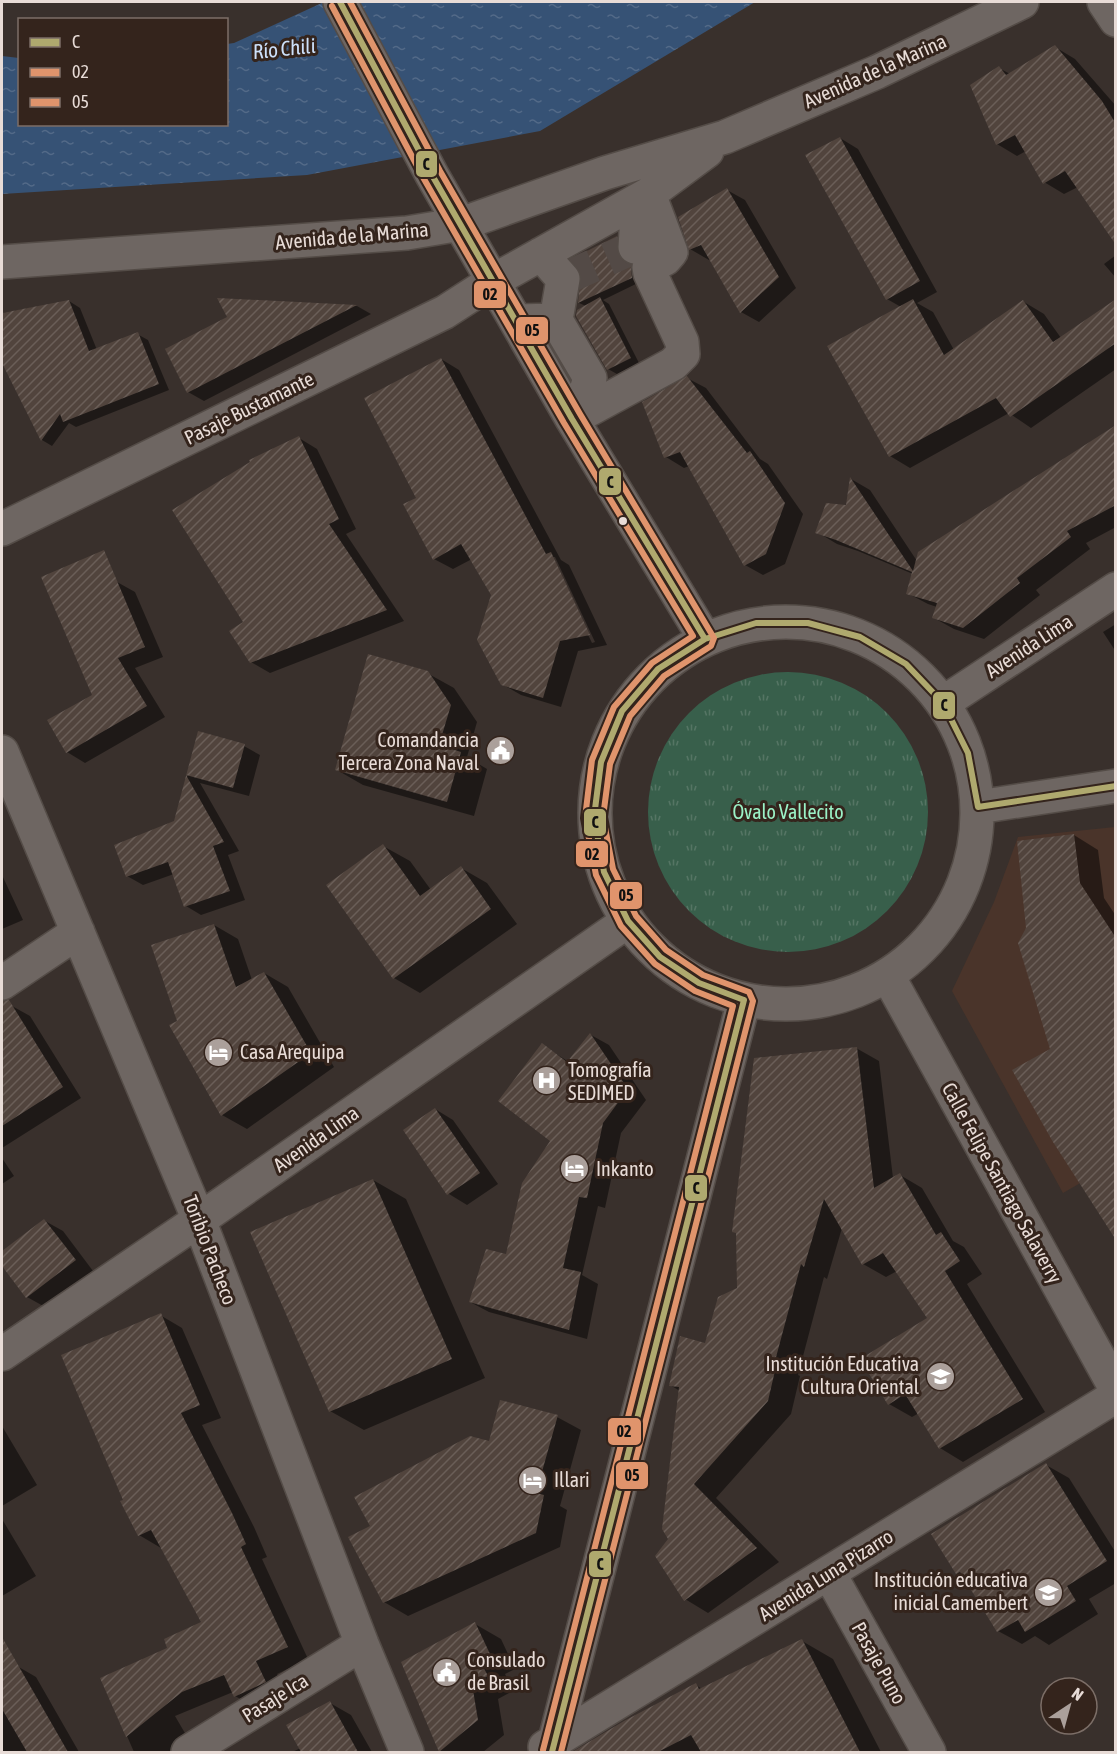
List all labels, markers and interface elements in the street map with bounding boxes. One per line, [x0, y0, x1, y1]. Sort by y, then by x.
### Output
legend [18, 18, 228, 126]
street label: Avenida de la Marina [800, 29, 950, 112]
text: C [72, 31, 80, 52]
water label: Río Chili [251, 33, 317, 63]
text: 02 [72, 61, 89, 82]
text: 05 [72, 91, 89, 112]
line badge: C [415, 150, 438, 178]
text: C [422, 155, 430, 173]
street label: Avenida de la Marina [274, 217, 429, 254]
line badge: 02 [473, 280, 507, 309]
text: 02 [482, 285, 498, 303]
line badge: 05 [515, 316, 549, 345]
text: 05 [524, 321, 540, 339]
street label: Pasaje Bustamante [180, 366, 317, 449]
line badge: C [598, 467, 622, 496]
text: C [606, 473, 614, 491]
unlabelled marker [617, 515, 629, 527]
street label: Avenida Lima [981, 609, 1076, 682]
line badge: C [932, 691, 956, 720]
text: C [940, 696, 948, 714]
place label: Comandancia Tercera Zona Naval [339, 728, 480, 774]
public building icon: Comandancia Tercera Zona Naval [484, 735, 516, 767]
park label: Óvalo Vallecito [732, 800, 844, 823]
line badge: C [583, 808, 607, 837]
text: C [591, 813, 599, 831]
line badge: 02 [575, 840, 609, 868]
text: 02 [584, 845, 600, 863]
line badge: 05 [609, 881, 643, 910]
text: 05 [618, 886, 634, 904]
hotel icon: Casa Arequipa [203, 1036, 235, 1068]
place label: Casa Arequipa [240, 1040, 345, 1063]
place label: Tomografía SEDIMED [568, 1058, 652, 1104]
hospital icon: Tomografía SEDIMED [531, 1065, 563, 1097]
street label: Calle Felipe Santiago Salaverry [938, 1079, 1067, 1287]
street label: Avenida Lima [269, 1101, 363, 1176]
hotel icon: Inkanto [559, 1153, 591, 1185]
place label: Inkanto [596, 1157, 654, 1180]
line badge: C [684, 1174, 708, 1202]
text: C [692, 1179, 700, 1197]
street label: Toribio Pacheco [179, 1192, 242, 1308]
place label: Institución Educativa Cultura Oriental [765, 1352, 920, 1398]
school or university icon: Institución Educativa Cultura Oriental [924, 1360, 956, 1392]
line badge: 02 [607, 1417, 642, 1446]
text: 02 [616, 1422, 632, 1440]
line badge: 05 [615, 1461, 649, 1490]
hotel icon: Illari [517, 1464, 549, 1496]
text: 05 [624, 1466, 640, 1484]
place label: Illari [554, 1468, 590, 1491]
street label: Avenida Luna Pizarro [755, 1524, 897, 1625]
line badge: C [588, 1550, 612, 1578]
text: C [596, 1555, 604, 1573]
place label: Institución educativa inicial Camembert [874, 1568, 1028, 1614]
school or university icon: Institución educativa inicial Camembert [1033, 1576, 1065, 1608]
street label: Pasaje Puno [848, 1618, 911, 1708]
place label: Consulado de Brasil [467, 1648, 545, 1694]
public building icon: Consulado de Brasil [430, 1656, 462, 1688]
street label: Pasaje Ica [238, 1668, 312, 1727]
north arrow [1039, 1676, 1099, 1736]
text: N [1069, 1684, 1087, 1704]

